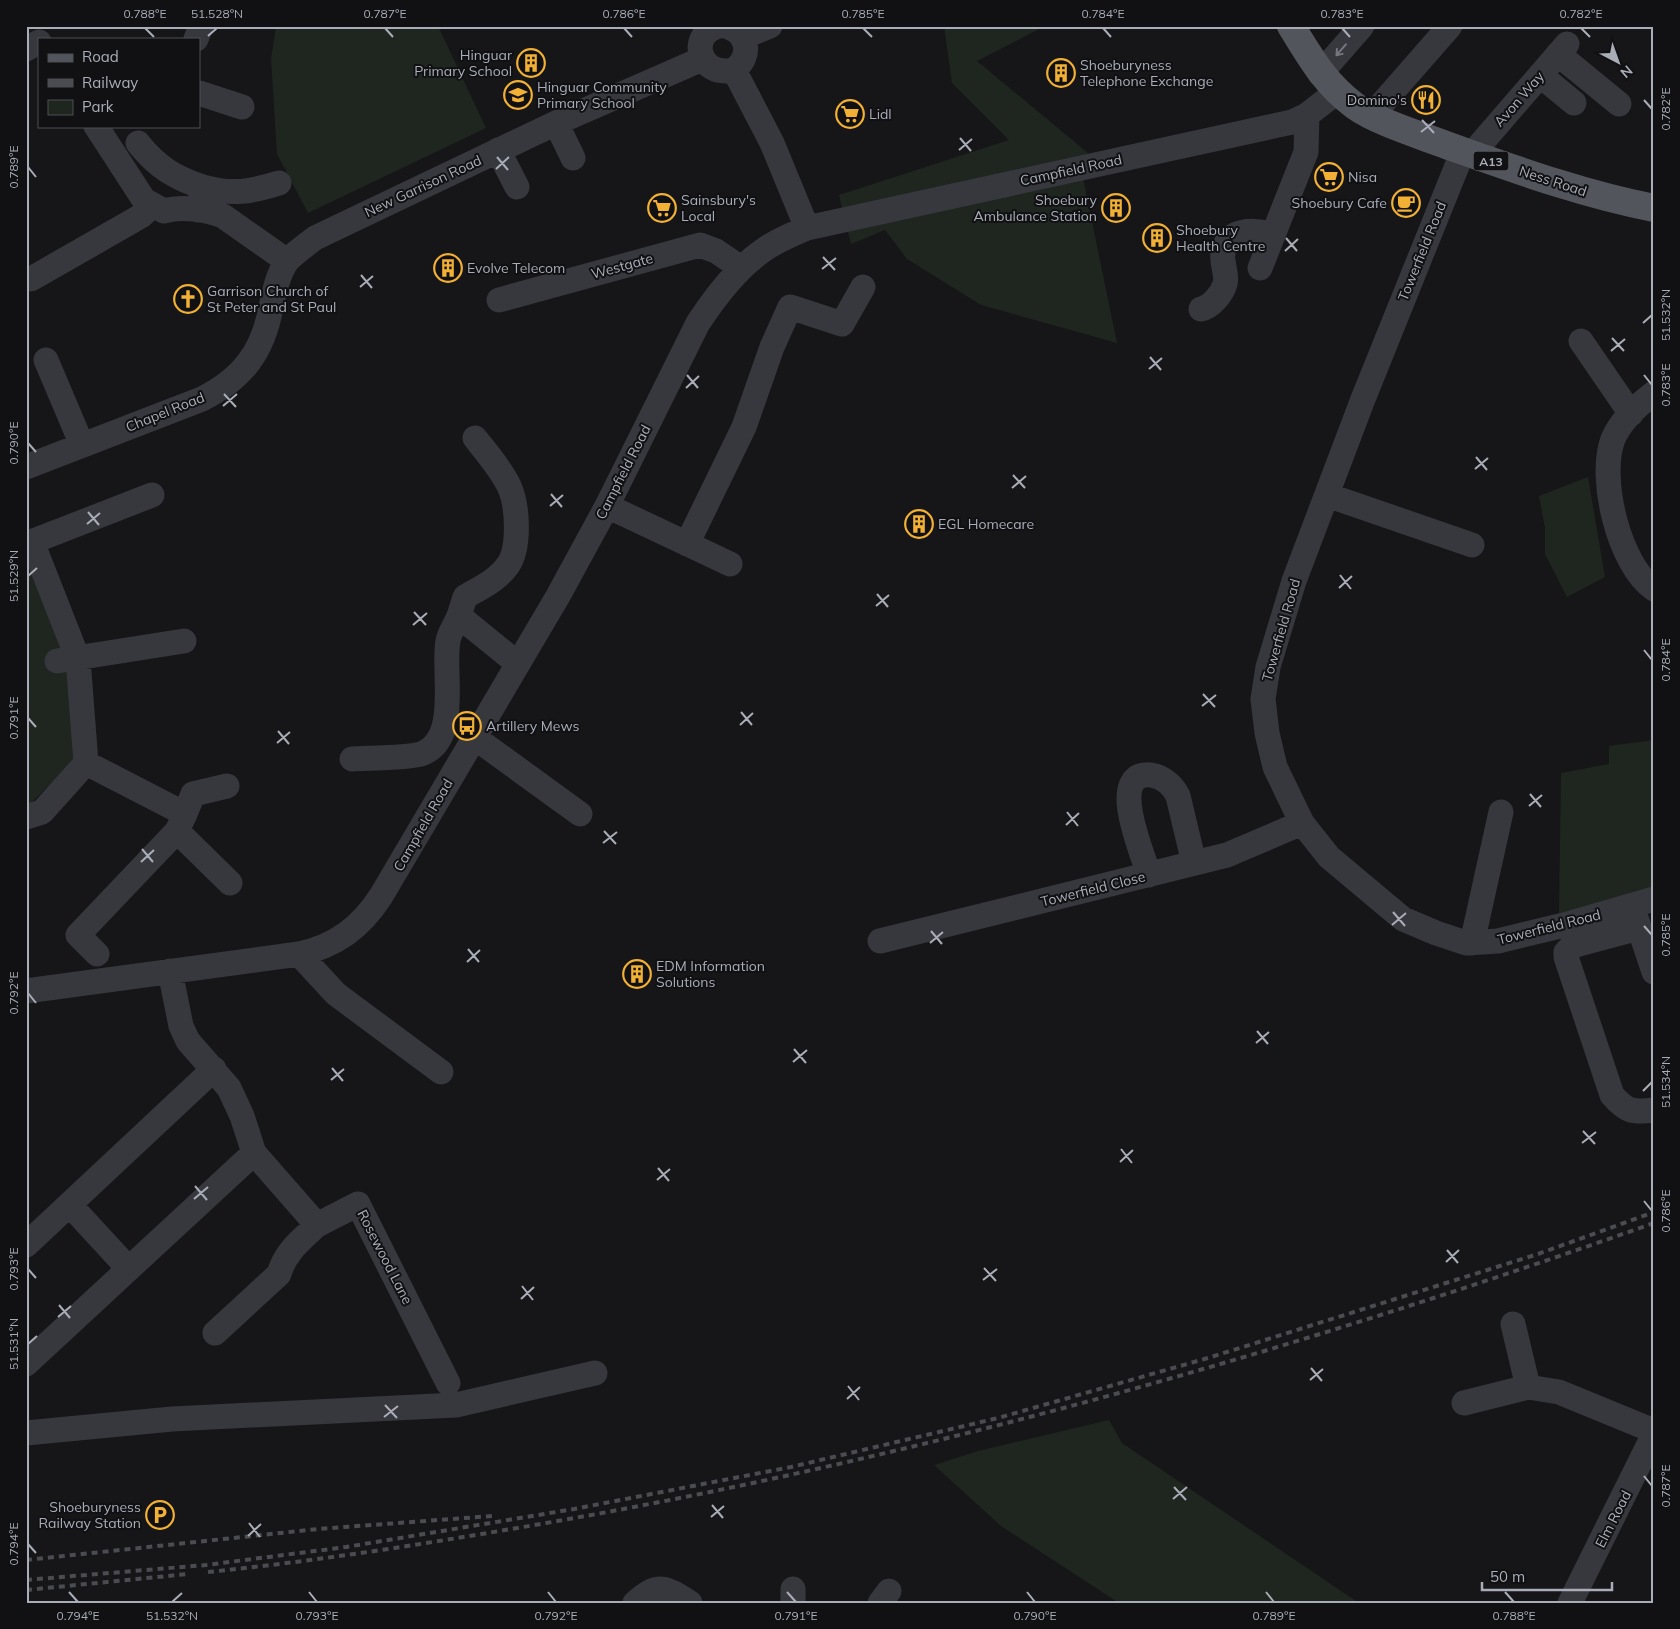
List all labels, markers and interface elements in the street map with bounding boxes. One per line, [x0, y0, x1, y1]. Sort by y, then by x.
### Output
text: 0.788°E [123, 6, 167, 21]
text: 51.528°N [191, 6, 243, 21]
text: 0.787°E [363, 6, 407, 21]
text: 0.786°E [602, 6, 646, 21]
text: 0.785°E [841, 6, 885, 21]
text: 0.784°E [1081, 6, 1125, 21]
text: 0.783°E [1320, 6, 1364, 21]
text: 0.782°E [1559, 6, 1603, 21]
legend [38, 38, 200, 128]
north arrow [1592, 38, 1642, 88]
one-way arrow [1336, 44, 1347, 57]
place label: Hinguar Primary School [414, 46, 513, 80]
text: Road [82, 47, 119, 66]
building icon: Hinguar Primary School [516, 48, 546, 78]
place label: Shoeburyness Telephone Exchange [1080, 56, 1213, 90]
building icon: Shoeburyness Telephone Exchange [1046, 58, 1076, 88]
text: N [1617, 62, 1636, 82]
street label: Avon Way [1490, 67, 1548, 130]
text: Railway [82, 73, 138, 92]
place label: Hinguar Community Primary School [537, 78, 667, 112]
school or university icon: Hinguar Community Primary School [503, 80, 533, 110]
restaurant icon: Domino's [1411, 85, 1441, 115]
text: 0.782°E [1658, 87, 1673, 131]
place label: Domino's [1347, 91, 1407, 109]
text: Park [82, 97, 114, 116]
supermarket icon: Lidl [835, 99, 865, 129]
place label: Lidl [869, 105, 892, 123]
text: 0.789°E [6, 145, 21, 189]
street label: Campfield Road [1018, 150, 1124, 190]
street label: New Garrison Road [362, 151, 484, 221]
road number: A13 [1474, 152, 1508, 170]
supermarket icon: Nisa [1314, 162, 1344, 192]
street label: Ness Road [1517, 162, 1589, 200]
place label: Nisa [1348, 168, 1377, 186]
cafe icon: Shoebury Cafe [1391, 188, 1421, 218]
place label: Sainsbury's Local [681, 191, 756, 225]
place label: Shoebury Ambulance Station [974, 191, 1098, 225]
supermarket icon: Sainsbury's Local [647, 193, 677, 223]
building icon: Shoebury Ambulance Station [1101, 193, 1131, 223]
place label: Shoebury Cafe [1291, 194, 1387, 212]
street label: Towerfield Road [1394, 199, 1450, 303]
place label: Shoebury Health Centre [1176, 221, 1265, 255]
building icon: Shoebury Health Centre [1142, 223, 1172, 253]
street label: Westgate [589, 249, 655, 283]
building icon: Evolve Telecom [433, 253, 463, 283]
place label: Evolve Telecom [467, 259, 565, 277]
place label: Garrison Church of St Peter and St Paul [207, 282, 336, 316]
church icon: Garrison Church of St Peter and St Paul [173, 284, 203, 314]
text: 51.532°N [1658, 289, 1673, 341]
text: 0.783°E [1658, 363, 1673, 407]
street label: Chapel Road [123, 388, 207, 436]
text: 0.790°E [6, 421, 21, 465]
street label: Campfield Road [591, 422, 655, 522]
building icon: EGL Homecare [904, 509, 934, 539]
place label: EGL Homecare [938, 515, 1034, 533]
text: 51.529°N [6, 550, 21, 602]
street label: Towerfield Road [1258, 577, 1304, 683]
text: 0.784°E [1658, 638, 1673, 682]
text: 0.791°E [6, 696, 21, 740]
bus stop icon: Artillery Mews [452, 711, 482, 741]
place label: Artillery Mews [486, 717, 579, 735]
street label: Campfield Road [389, 776, 457, 874]
street label: Towerfield Close [1039, 867, 1147, 911]
street label: Towerfield Road [1496, 905, 1602, 949]
text: 0.785°E [1658, 913, 1673, 957]
place label: EDM Information Solutions [656, 957, 765, 991]
building icon: EDM Information Solutions [622, 959, 652, 989]
text: 0.792°E [6, 971, 21, 1015]
text: 51.534°N [1658, 1056, 1673, 1108]
text: 0.786°E [1658, 1189, 1673, 1233]
street label: Rosewood Lane [353, 1207, 417, 1307]
text: 0.793°E [6, 1247, 21, 1291]
text: 51.531°N [6, 1318, 21, 1370]
text: 0.787°E [1658, 1464, 1673, 1508]
street label: Elm Road [1591, 1487, 1635, 1551]
place label: Shoeburyness Railway Station [38, 1498, 141, 1532]
parking icon: Shoeburyness Railway Station [145, 1500, 175, 1530]
text: 0.794°E [6, 1522, 21, 1566]
scale bar [1482, 1559, 1612, 1591]
text: 50 m [1490, 1567, 1525, 1586]
text: 0.794°E [56, 1608, 100, 1623]
text: 51.532°N [146, 1608, 198, 1623]
text: 0.793°E [295, 1608, 339, 1623]
text: 0.792°E [534, 1608, 578, 1623]
text: 0.791°E [774, 1608, 818, 1623]
text: 0.790°E [1013, 1608, 1057, 1623]
text: 0.789°E [1252, 1608, 1296, 1623]
text: 0.788°E [1492, 1608, 1536, 1623]

